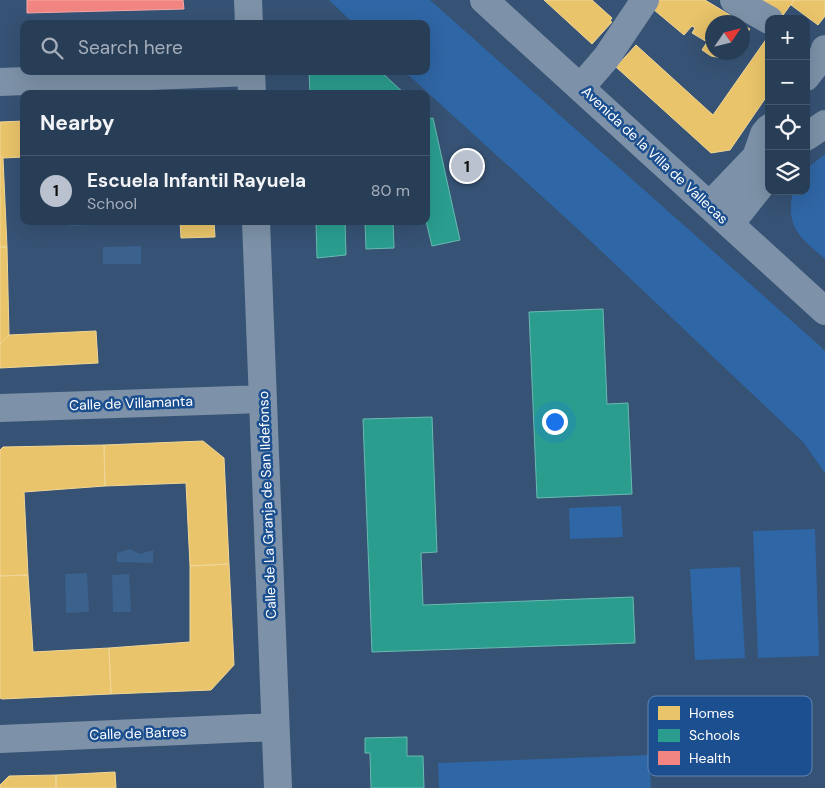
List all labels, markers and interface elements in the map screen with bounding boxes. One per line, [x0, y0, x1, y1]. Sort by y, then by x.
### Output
north arrow [705, 15, 750, 60]
map controls [765, 15, 810, 195]
button: + [765, 15, 810, 60]
search box [20, 20, 430, 75]
icon: search [38, 34, 66, 62]
text: Search here [78, 35, 183, 60]
button: − [765, 60, 810, 105]
street label: Avenida de la Villa de Vallecas [578, 82, 732, 228]
button: locate [765, 105, 810, 150]
text: Nearby [40, 109, 114, 137]
pin: 1 [451, 147, 483, 185]
button: layers [765, 150, 810, 195]
text: Escuela Infantil Rayuela [87, 168, 306, 193]
text: 1 [53, 180, 59, 201]
text: 80 m [371, 180, 410, 201]
text: School [87, 193, 137, 214]
street label: Calle de La Granja de San Ildefonso [254, 391, 280, 619]
street label: Calle de Villamanta [69, 392, 193, 414]
your location [542, 409, 568, 435]
legend [648, 696, 812, 776]
text: Homes [689, 704, 734, 722]
street label: Calle de Batres [89, 722, 187, 744]
text: Schools [689, 726, 740, 744]
text: Health [689, 749, 731, 767]

